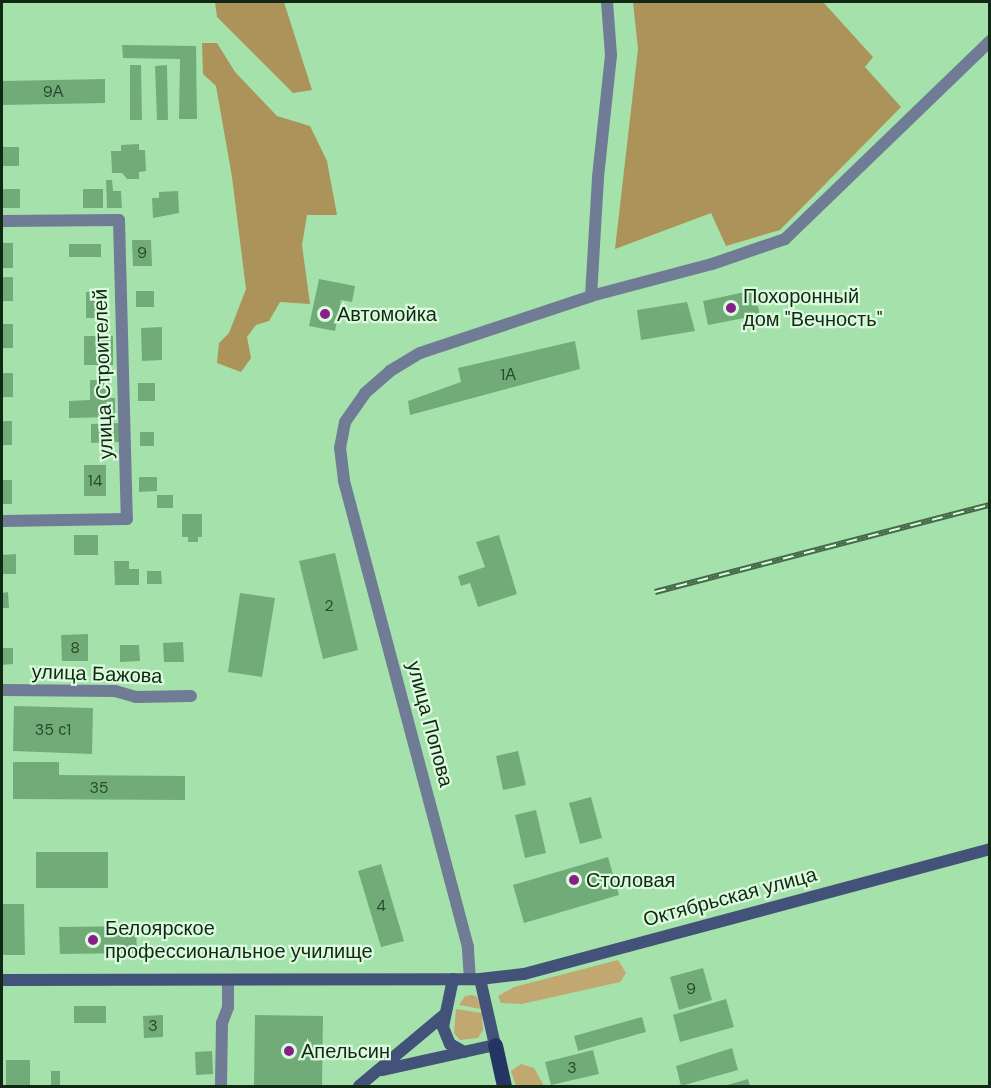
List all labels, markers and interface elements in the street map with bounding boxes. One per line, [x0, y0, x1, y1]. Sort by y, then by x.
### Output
house number: 9А [43, 82, 63, 102]
house number: 9 [137, 243, 147, 263]
place label: Похоронный дом "Вечность" [743, 284, 882, 331]
street label: улица Строителей [88, 288, 118, 460]
marker: Похоронный дом "Вечность" [724, 301, 738, 315]
place label: Автомойка [337, 302, 437, 326]
marker: Автомойка [318, 307, 332, 321]
house number: 1А [500, 365, 516, 385]
house number: 14 [88, 471, 102, 491]
house number: 2 [324, 596, 334, 616]
house number: 8 [70, 638, 80, 658]
street label: улица Попова [402, 658, 458, 790]
street label: улица Бажова [31, 660, 163, 688]
house number: 35 с1 [35, 720, 71, 740]
house number: 35 [89, 778, 109, 798]
street label: Октябрьская улица [640, 862, 820, 932]
place label: Столовая [586, 868, 675, 892]
marker: Столовая [567, 873, 581, 887]
house number: 4 [376, 896, 386, 916]
place label: Белоярское профессиональное училище [105, 916, 373, 963]
marker: Белоярское профессиональное училище [86, 933, 100, 947]
house number: 9 [686, 979, 696, 999]
house number: 3 [148, 1016, 158, 1036]
place label: Апельсин [301, 1039, 390, 1063]
marker: Апельсин [282, 1044, 296, 1058]
house number: 3 [567, 1058, 577, 1078]

